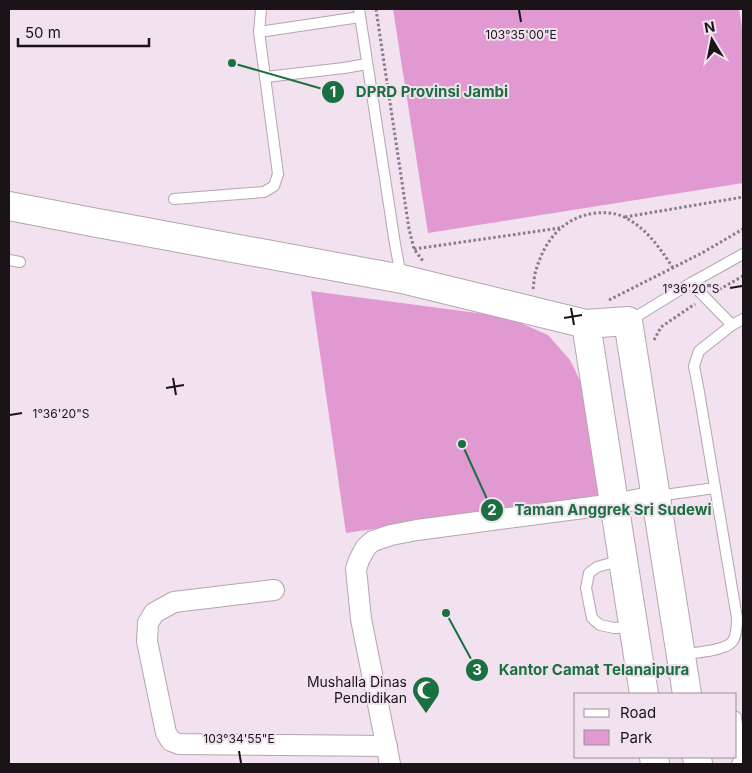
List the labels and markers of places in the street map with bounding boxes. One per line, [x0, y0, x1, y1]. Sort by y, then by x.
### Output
callout: DPRD Provinsi Jambi [321, 77, 518, 107]
callout: Taman Anggrek Sri Sudewi [480, 495, 722, 525]
callout: Kantor Camat Telanaipura [464, 655, 700, 685]
place label: Mushalla Dinas Pendidikan [307, 673, 407, 706]
mosque icon: Mushalla Dinas Pendidikan [411, 675, 441, 714]

